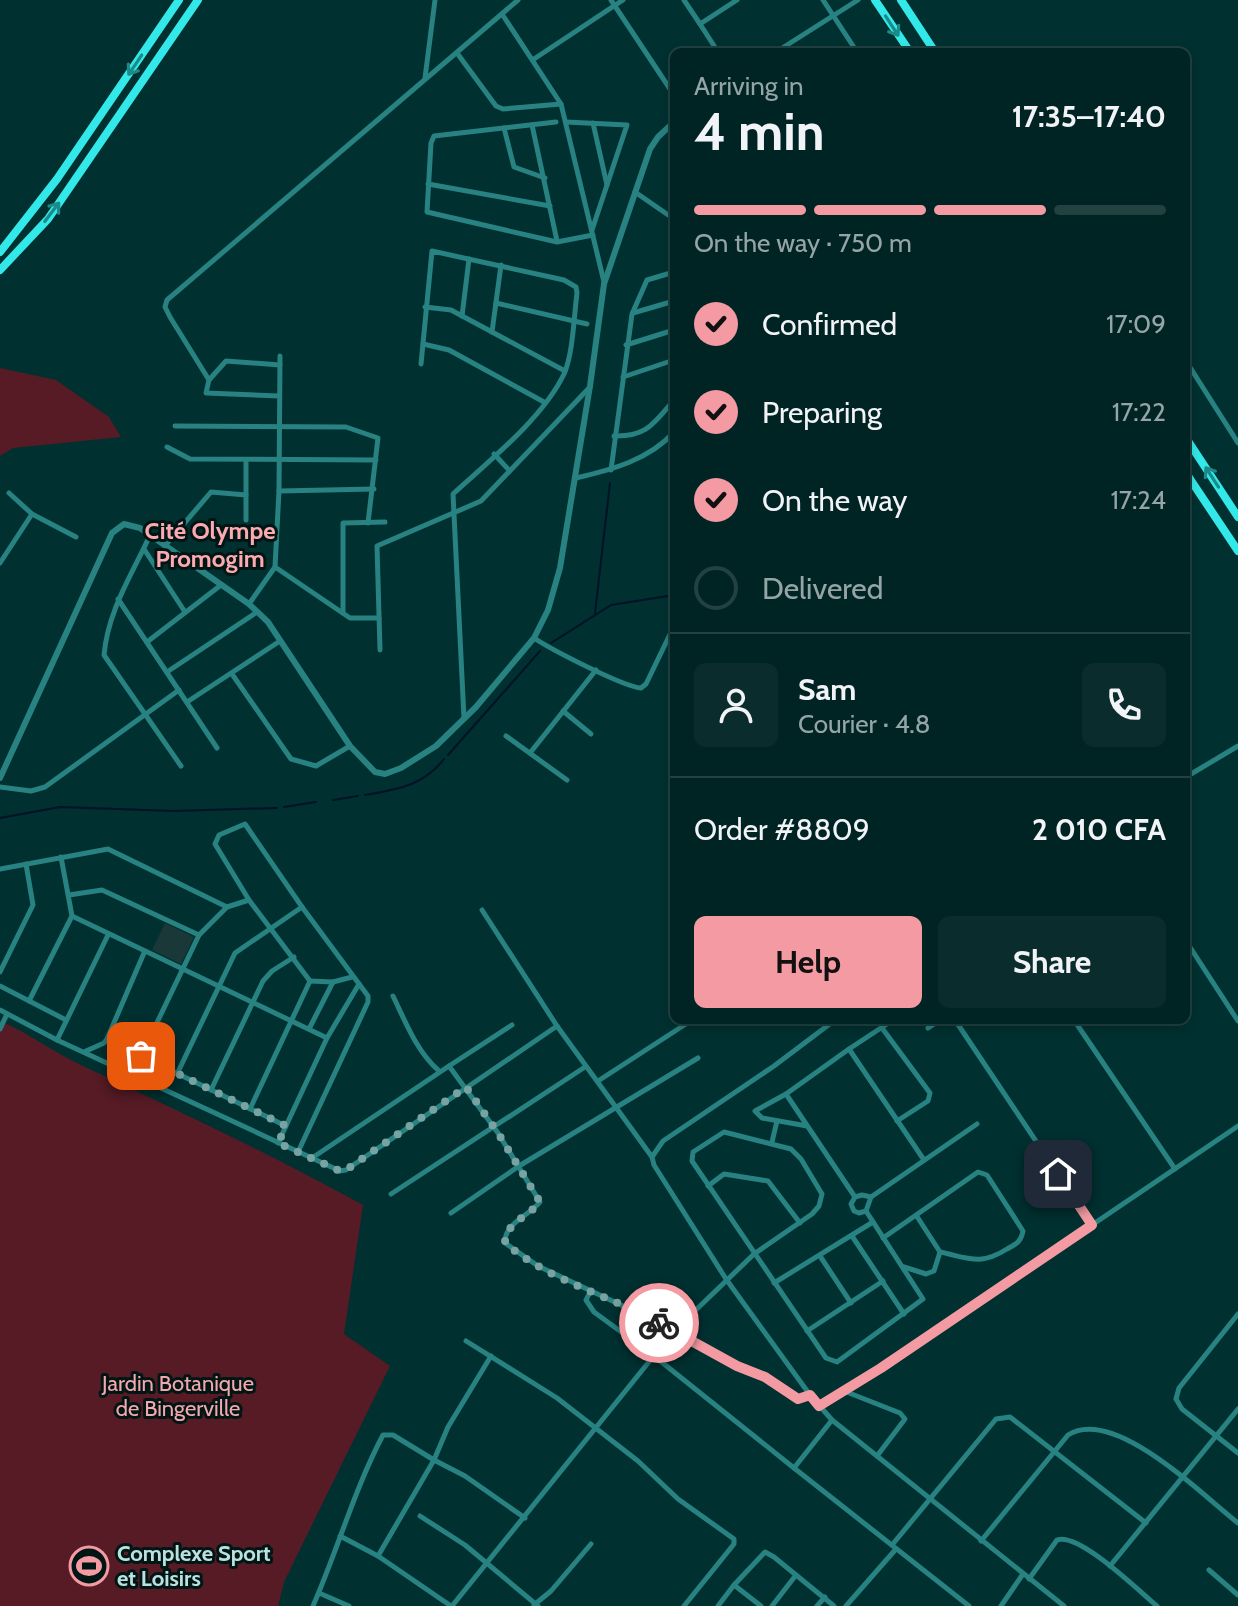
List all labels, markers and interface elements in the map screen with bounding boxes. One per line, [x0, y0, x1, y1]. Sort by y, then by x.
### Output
one-way arrow [885, 14, 901, 37]
one-way arrow [127, 53, 143, 75]
text: Arriving in [694, 70, 804, 102]
text: 17:35–17:40 [1012, 98, 1166, 135]
text: 4 min [694, 100, 824, 163]
one-way arrow [44, 202, 61, 223]
text: On the way · 750 m [694, 227, 912, 259]
icon: check [694, 302, 738, 346]
text: Confirmed [762, 306, 897, 343]
text: 17:09 [1106, 308, 1166, 340]
icon: check [694, 390, 738, 434]
text: Preparing [762, 394, 882, 431]
text: 17:22 [1112, 396, 1166, 428]
one-way arrow [1204, 467, 1220, 489]
icon: check [694, 478, 738, 522]
text: On the way [762, 482, 907, 519]
text: 17:24 [1110, 484, 1166, 516]
district label: Cité Olympe Promogim [144, 516, 276, 573]
text: Delivered [762, 570, 883, 607]
button: person [694, 663, 778, 747]
button: phone [1082, 663, 1166, 747]
text: Sam [798, 671, 856, 708]
text: Courier · 4.8 [798, 708, 931, 740]
text: Order #8809 [694, 811, 870, 848]
text: 2 010 CFA [1032, 811, 1166, 848]
button: Help [694, 916, 922, 1008]
button: Share [938, 916, 1166, 1008]
pin [107, 1022, 175, 1090]
icon: bag [119, 1034, 163, 1078]
pin [1024, 1140, 1092, 1208]
icon: home [1036, 1152, 1080, 1196]
courier [619, 1283, 699, 1363]
icon: bike [637, 1301, 681, 1345]
park label: Jardin Botanique de Bingerville [101, 1370, 254, 1422]
place label: Complexe Sport et Loisirs [117, 1540, 271, 1592]
sports icon: Complexe Sport et Loisirs [68, 1545, 110, 1587]

